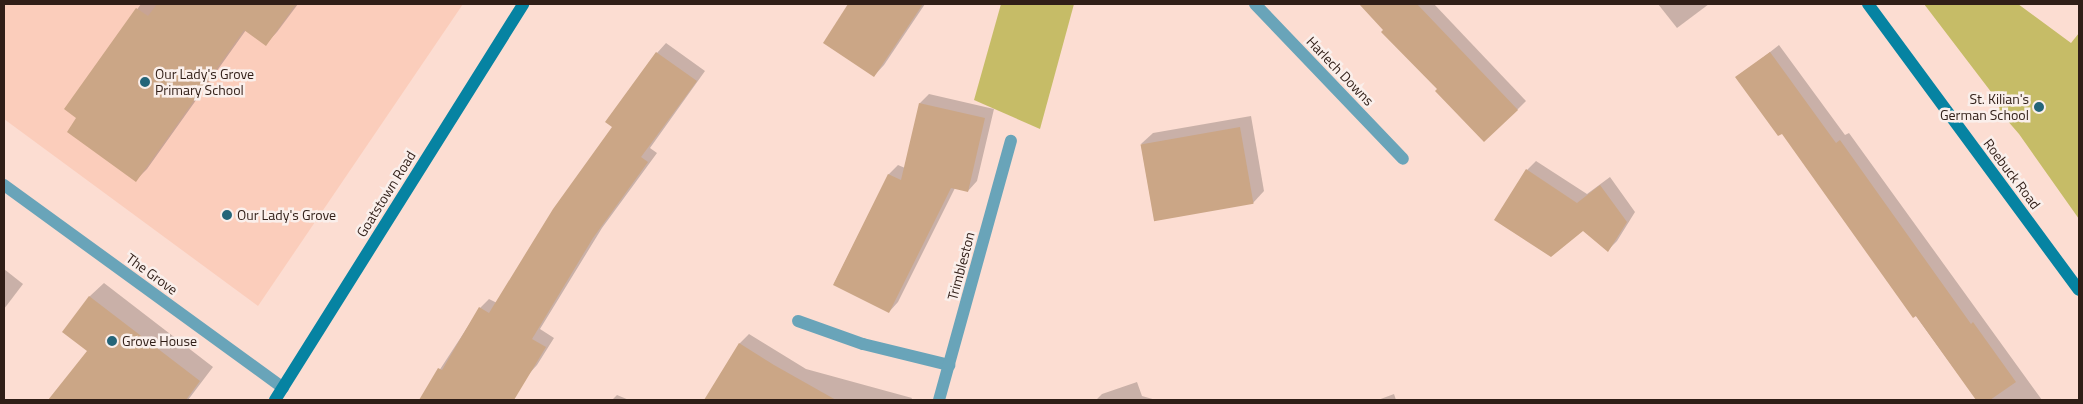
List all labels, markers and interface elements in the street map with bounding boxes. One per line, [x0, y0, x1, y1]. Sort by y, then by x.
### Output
street label: Harlech Downs [1303, 33, 1377, 109]
place label: Our Lady's Grove Primary School [155, 66, 254, 98]
marker: Our Lady's Grove Primary School [139, 76, 151, 88]
place label: St. Kilian's German School [1940, 91, 2029, 124]
marker: St. Kilian's German School [2033, 101, 2045, 113]
street label: Roebuck Road [1980, 135, 2044, 213]
street label: Goatstown Road [353, 148, 419, 240]
place label: Our Lady's Grove [237, 207, 336, 223]
marker: Our Lady's Grove [221, 209, 233, 221]
street label: Trimbleston [944, 230, 978, 302]
street label: The Grove [123, 250, 181, 298]
place label: Grove House [122, 333, 197, 349]
marker: Grove House [106, 335, 118, 347]

